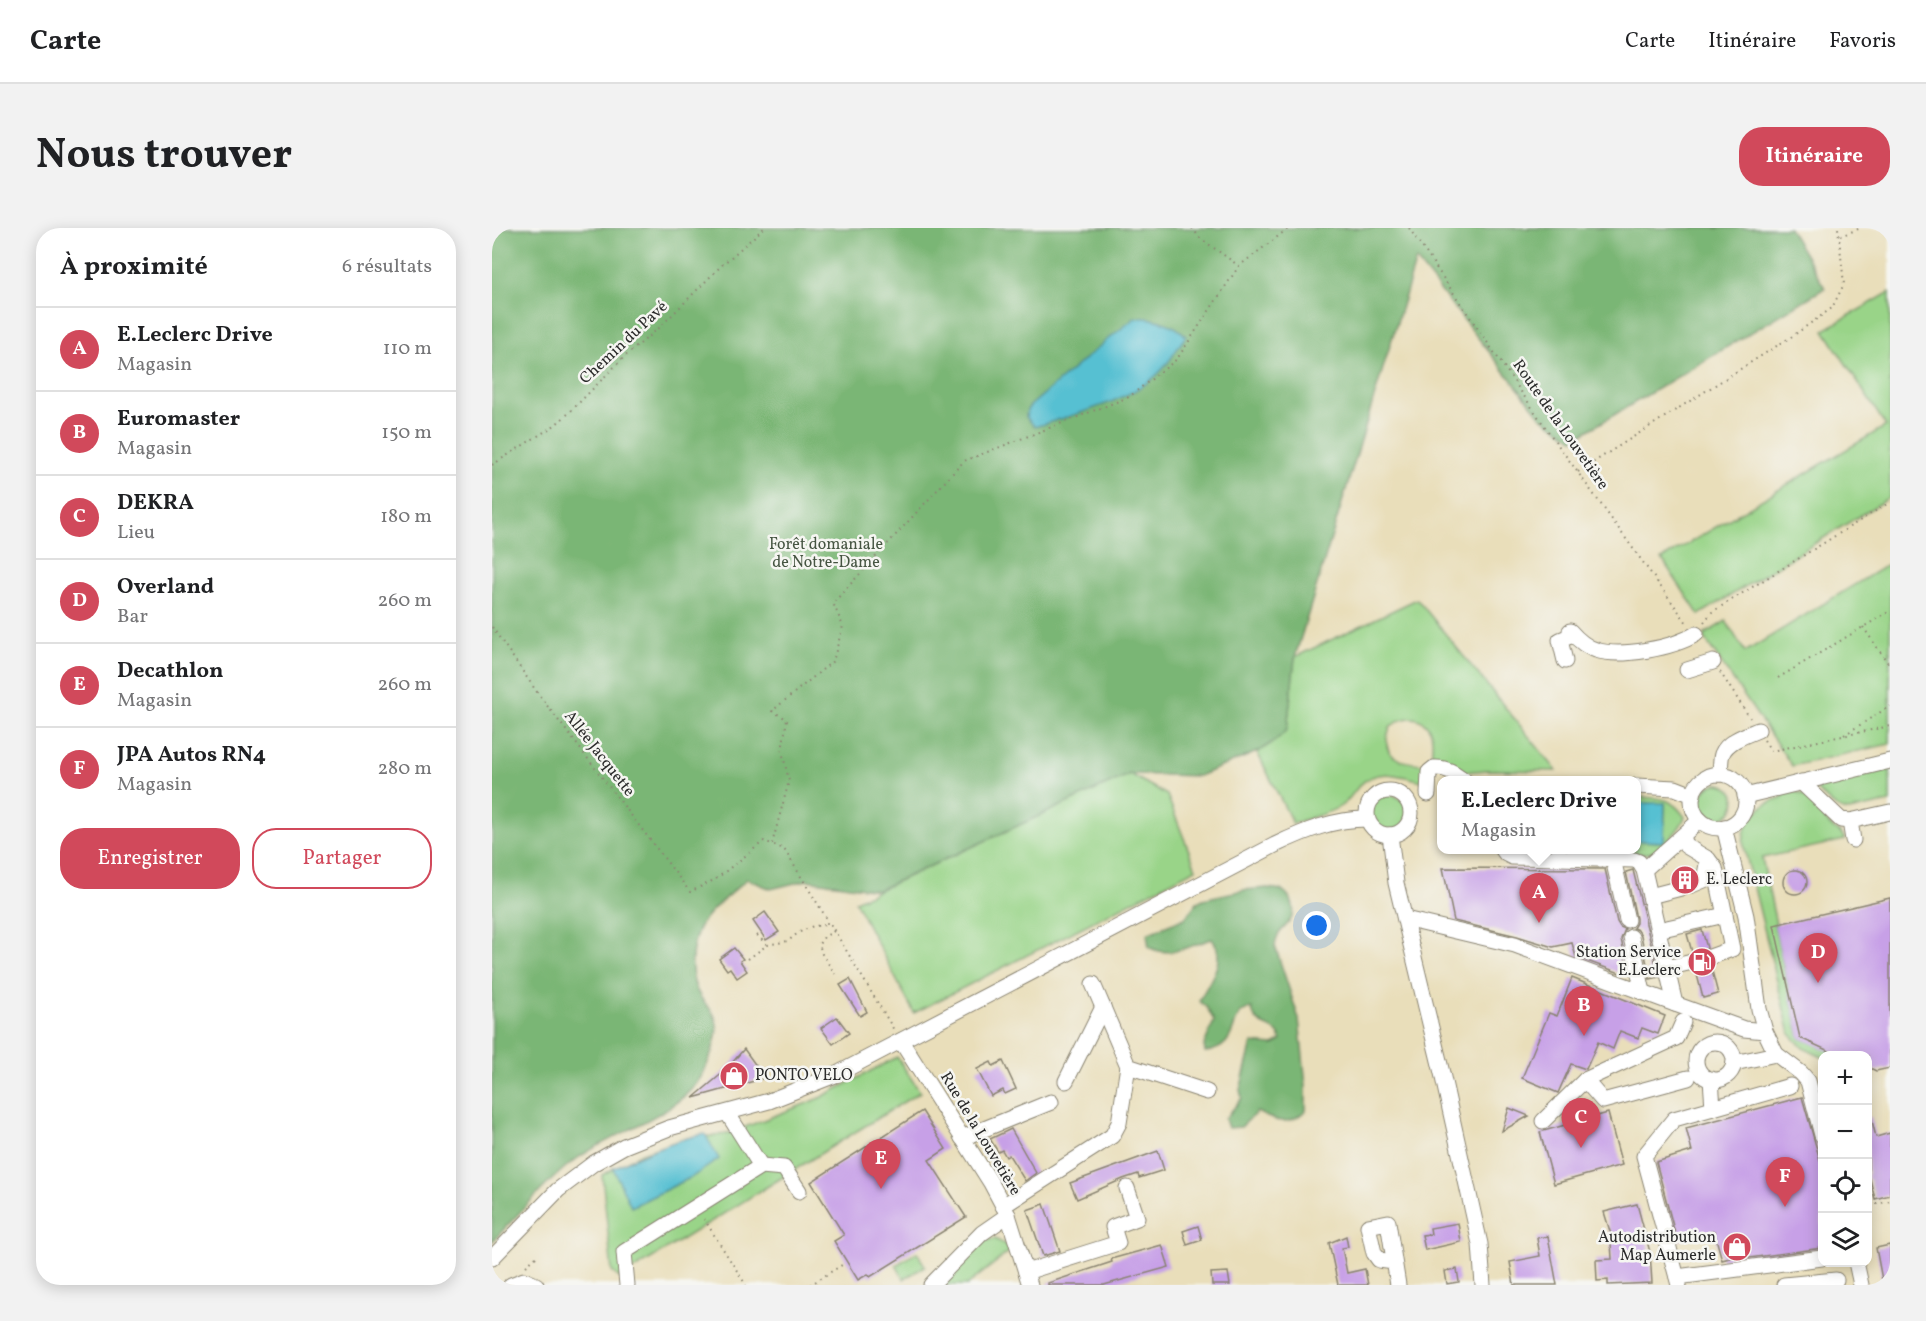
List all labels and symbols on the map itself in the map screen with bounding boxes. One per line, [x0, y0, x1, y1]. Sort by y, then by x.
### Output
street label: Chemin du Pavé [575, 296, 673, 390]
street label: Route de la Louvetière [1507, 355, 1613, 495]
park label: Forêt domaniale de Notre-Dame [769, 534, 883, 574]
street label: Allée Jacquette [558, 706, 640, 802]
building icon: E. Leclerc [1669, 864, 1701, 896]
place label: E. Leclerc [1706, 869, 1772, 891]
pin: A [1520, 874, 1558, 923]
your location [1302, 911, 1331, 940]
pin: D [1798, 934, 1838, 983]
place label: Station Service E.Leclerc [1576, 942, 1681, 982]
fuel station icon: Station Service E.Leclerc [1686, 946, 1718, 978]
pin: B [1564, 986, 1604, 1036]
shop icon: PONTO VELO [718, 1060, 750, 1092]
place label: PONTO VELO [755, 1065, 853, 1087]
street label: Rue de la Louvetière [934, 1068, 1026, 1200]
pin: C [1562, 1098, 1600, 1148]
pin: E [862, 1140, 900, 1189]
pin: F [1766, 1158, 1804, 1207]
place label: Autodistribution Map Aumerle [1598, 1227, 1716, 1267]
shop icon: Autodistribution Map Aumerle [1721, 1231, 1753, 1263]

